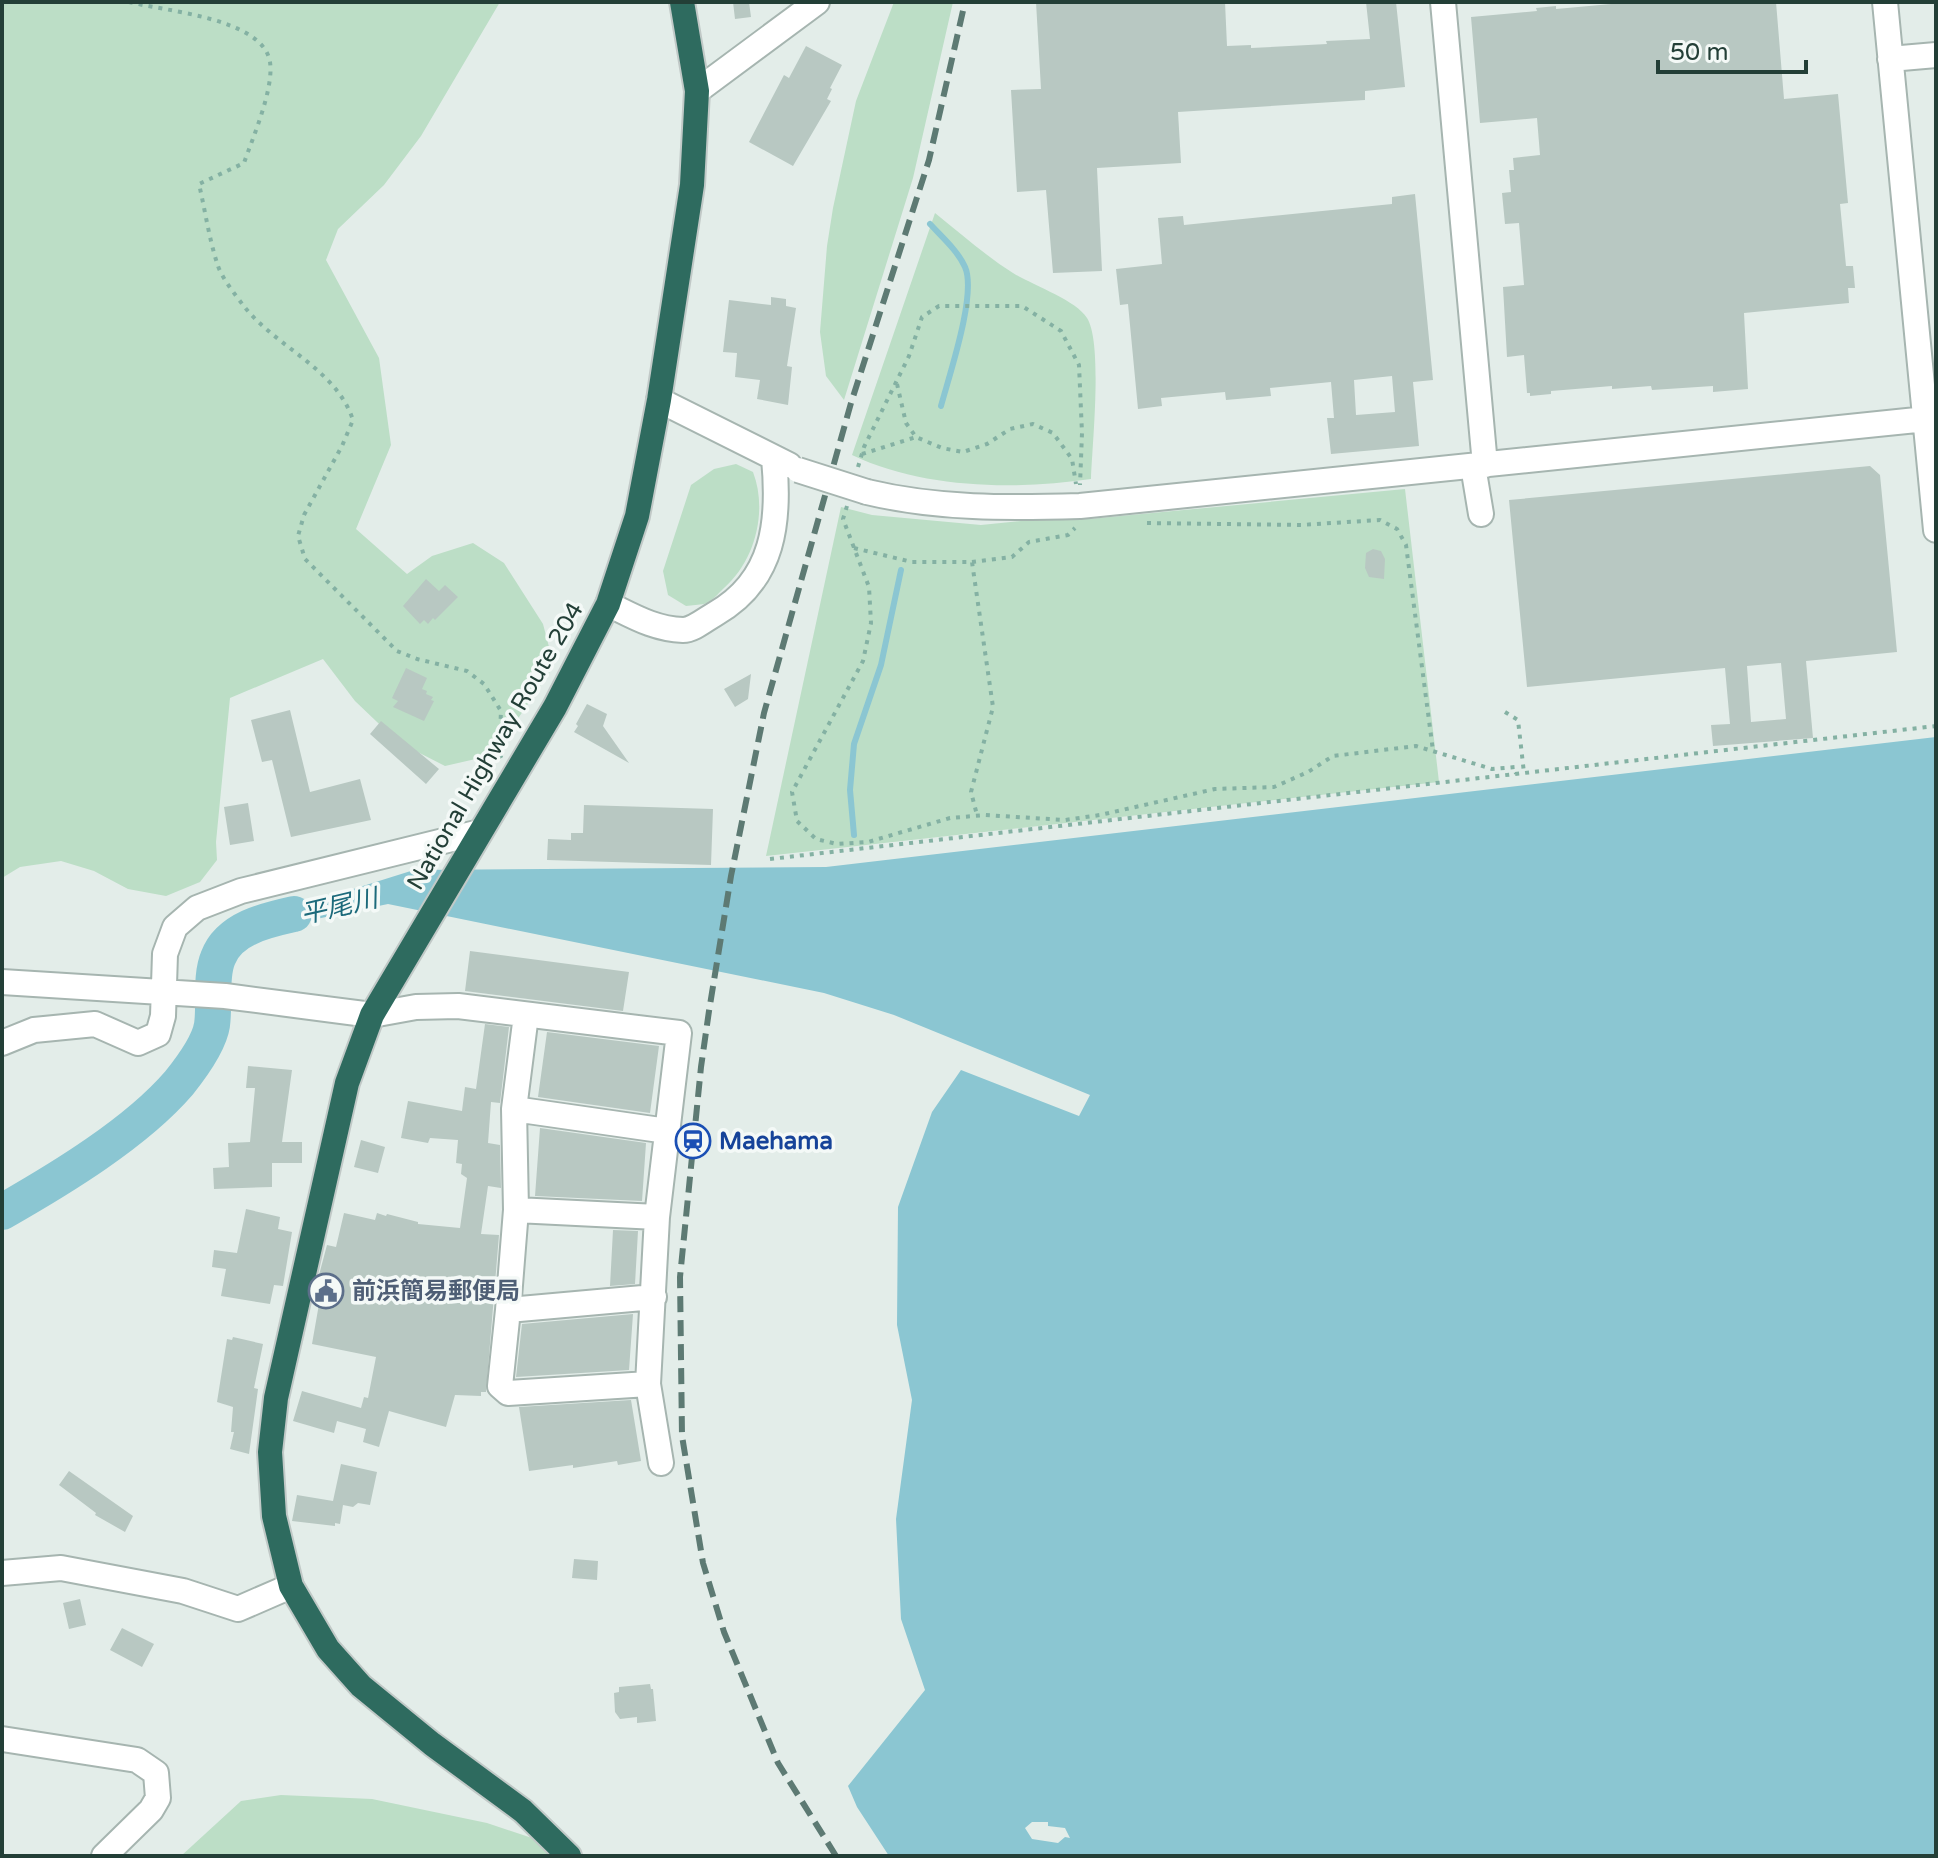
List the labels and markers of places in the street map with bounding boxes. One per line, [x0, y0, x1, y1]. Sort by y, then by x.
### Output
station icon: Maehama [674, 1122, 712, 1160]
place label: Maehama [719, 1127, 833, 1156]
public building icon: 前浜簡易郵便局 [307, 1272, 345, 1310]
place label: 前浜簡易郵便局 [352, 1277, 520, 1306]

